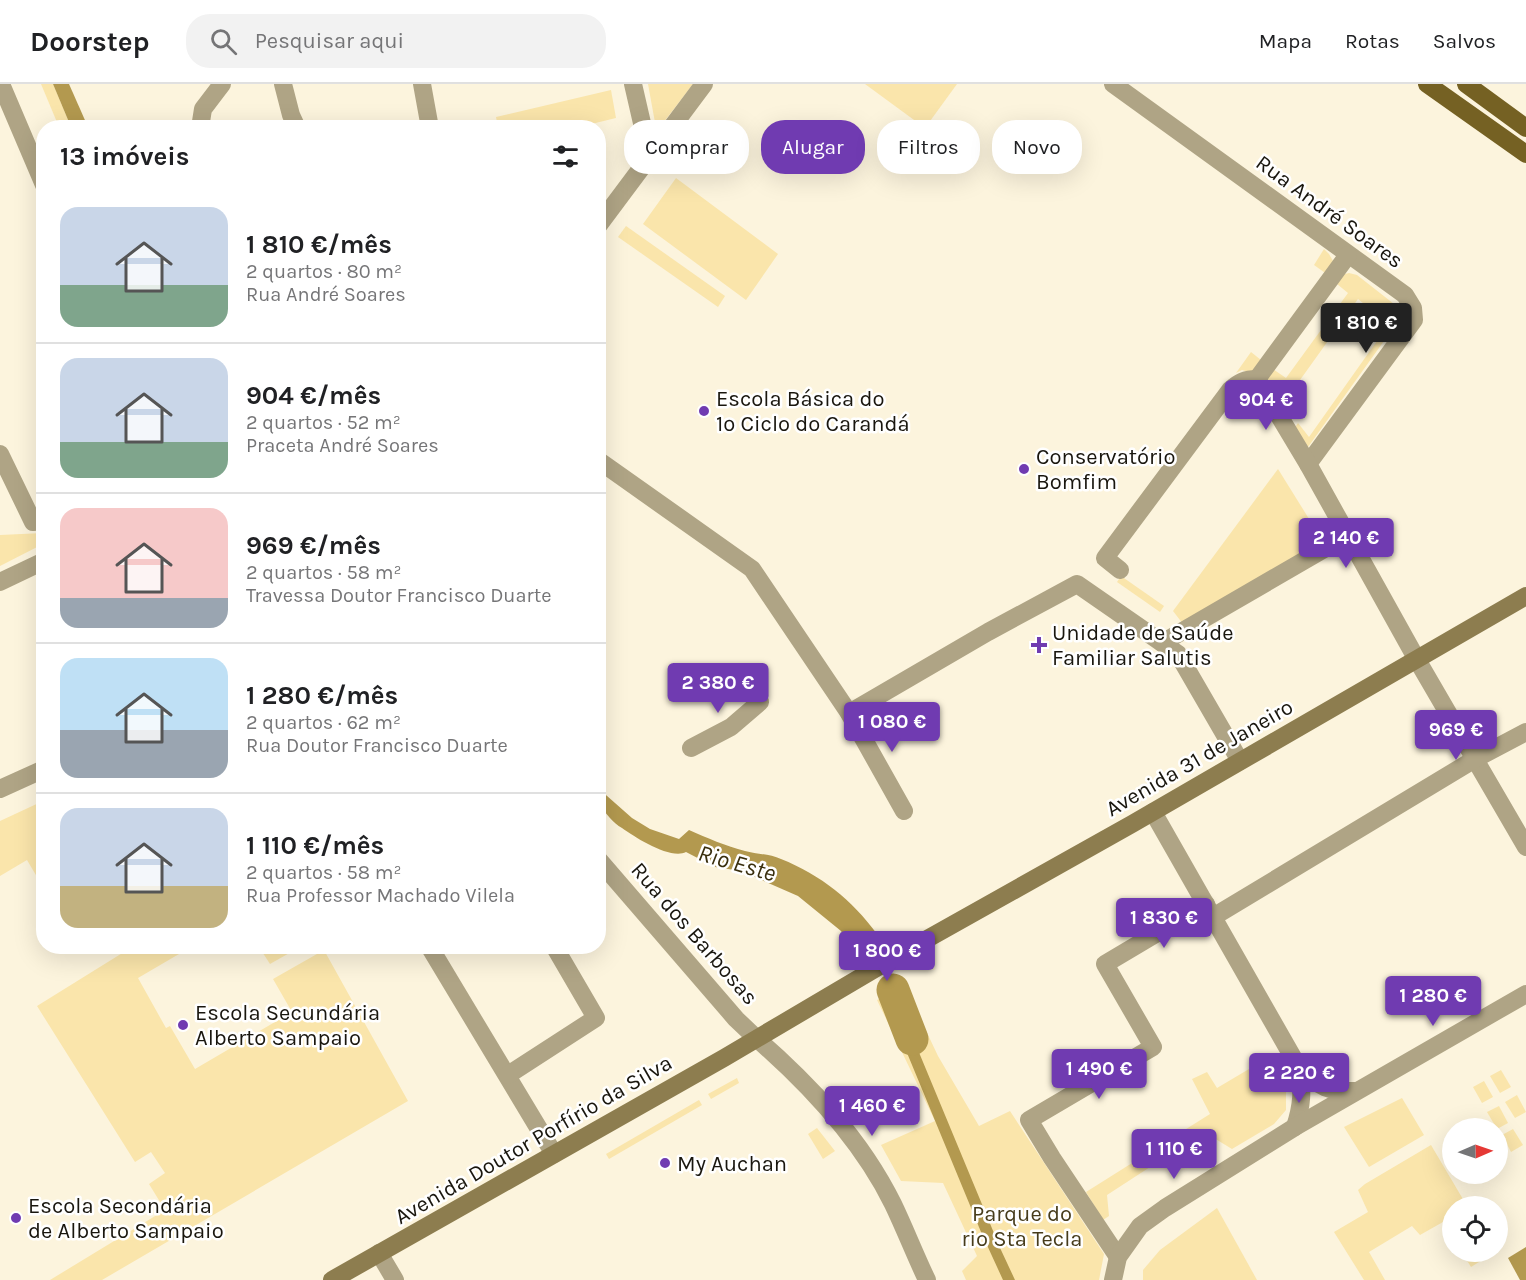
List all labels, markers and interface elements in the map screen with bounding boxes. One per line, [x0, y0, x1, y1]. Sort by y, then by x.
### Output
search box [186, 14, 606, 68]
text: Doorstep [30, 25, 150, 58]
icon: search [207, 25, 240, 58]
text: Pesquisar aqui [255, 28, 404, 54]
text: Mapa [1259, 29, 1312, 53]
text: Rotas [1345, 29, 1400, 53]
text: Salvos [1433, 29, 1496, 53]
chip: Comprar [624, 120, 749, 174]
chip: Alugar [761, 120, 865, 174]
chip: Filtros [877, 120, 980, 174]
chip: Novo [992, 120, 1082, 174]
icon: filters [549, 140, 582, 173]
text: 13 imóveis [60, 141, 189, 172]
street label: Rua André Soares [1251, 150, 1408, 274]
text: 1 810 €/mês [246, 229, 392, 260]
icon: home [108, 231, 180, 303]
text: 2 quartos · 80 m² [246, 260, 402, 283]
text: Rua André Soares [246, 283, 406, 306]
pin: 1 810 € [1311, 303, 1421, 354]
text: 1 810 € [1335, 311, 1397, 334]
text: 904 €/mês [246, 380, 381, 411]
pin: 904 € [1224, 380, 1308, 431]
icon: home [108, 382, 180, 454]
place label: Escola Básica do 1º Ciclo do Carandá [716, 386, 910, 437]
text: 904 € [1239, 388, 1293, 411]
marker: Escola Básica do 1º Ciclo do Carandá [697, 404, 711, 418]
text: 2 quartos · 52 m² [246, 411, 401, 434]
text: Praceta André Soares [246, 434, 439, 457]
place label: Conservatório Bomfim [1036, 444, 1176, 495]
marker: Conservatório Bomfim [1017, 462, 1031, 476]
pin: 2 140 € [1291, 518, 1401, 569]
text: 2 140 € [1313, 526, 1379, 549]
text: 969 €/mês [246, 530, 381, 561]
icon: home [108, 532, 180, 604]
text: 2 quartos · 58 m² [246, 561, 401, 584]
text: Travessa Doutor Francisco Duarte [246, 584, 551, 607]
place label: Unidade de Saúde Familiar Salutis [1052, 620, 1234, 671]
marker: Unidade de Saúde Familiar Salutis [1030, 636, 1048, 654]
pin: 2 380 € [663, 663, 773, 714]
text: 2 380 € [682, 671, 754, 694]
text: 1 280 €/mês [246, 680, 398, 711]
icon: home [108, 682, 180, 754]
street label: Avenida 31 de Janeiro [1101, 694, 1298, 822]
pin: 1 080 € [837, 702, 947, 753]
text: 1 080 € [858, 710, 926, 733]
pin: 969 € [1414, 710, 1498, 761]
text: 2 quartos · 62 m² [246, 711, 401, 734]
text: 969 € [1429, 718, 1483, 741]
text: Rua Doutor Francisco Duarte [246, 734, 508, 757]
text: 1 110 €/mês [246, 830, 384, 861]
icon: home [108, 832, 180, 904]
water label: Rio Este [695, 839, 779, 887]
street label: Rua dos Barbosas [625, 857, 763, 1010]
text: 2 quartos · 58 m² [246, 861, 401, 884]
text: Rua Professor Machado Vilela [246, 884, 515, 907]
pin: 1 830 € [1109, 898, 1219, 949]
text: 1 830 € [1130, 906, 1198, 929]
pin: 1 800 € [832, 931, 942, 982]
text: 1 800 € [853, 939, 921, 962]
pin: 1 280 € [1378, 976, 1488, 1027]
text: 1 280 € [1399, 984, 1467, 1007]
place label: Escola Secundária Alberto Sampaio [195, 1000, 380, 1051]
marker: Escola Secundária Alberto Sampaio [176, 1018, 190, 1032]
pin: 1 490 € [1044, 1049, 1154, 1100]
street label: Avenida Doutor Porfírio da Silva [390, 1050, 677, 1230]
pin: 2 220 € [1244, 1053, 1354, 1104]
text: 1 490 € [1066, 1057, 1132, 1080]
text: 2 220 € [1263, 1061, 1335, 1084]
pin: 1 460 € [817, 1086, 927, 1137]
text: 1 460 € [839, 1094, 905, 1117]
north arrow [1442, 1118, 1508, 1184]
map controls [1442, 1118, 1508, 1262]
pin: 1 110 € [1119, 1129, 1229, 1180]
text: 1 110 € [1146, 1137, 1202, 1160]
place label: My Auchan [677, 1151, 787, 1177]
marker: My Auchan [658, 1156, 672, 1170]
place label: Escola Secondária de Alberto Sampaio [28, 1193, 224, 1244]
button: locate [1442, 1196, 1508, 1262]
park label: Parque do rio Sta Tecla [962, 1201, 1082, 1252]
marker: Escola Secondária de Alberto Sampaio [9, 1211, 23, 1225]

